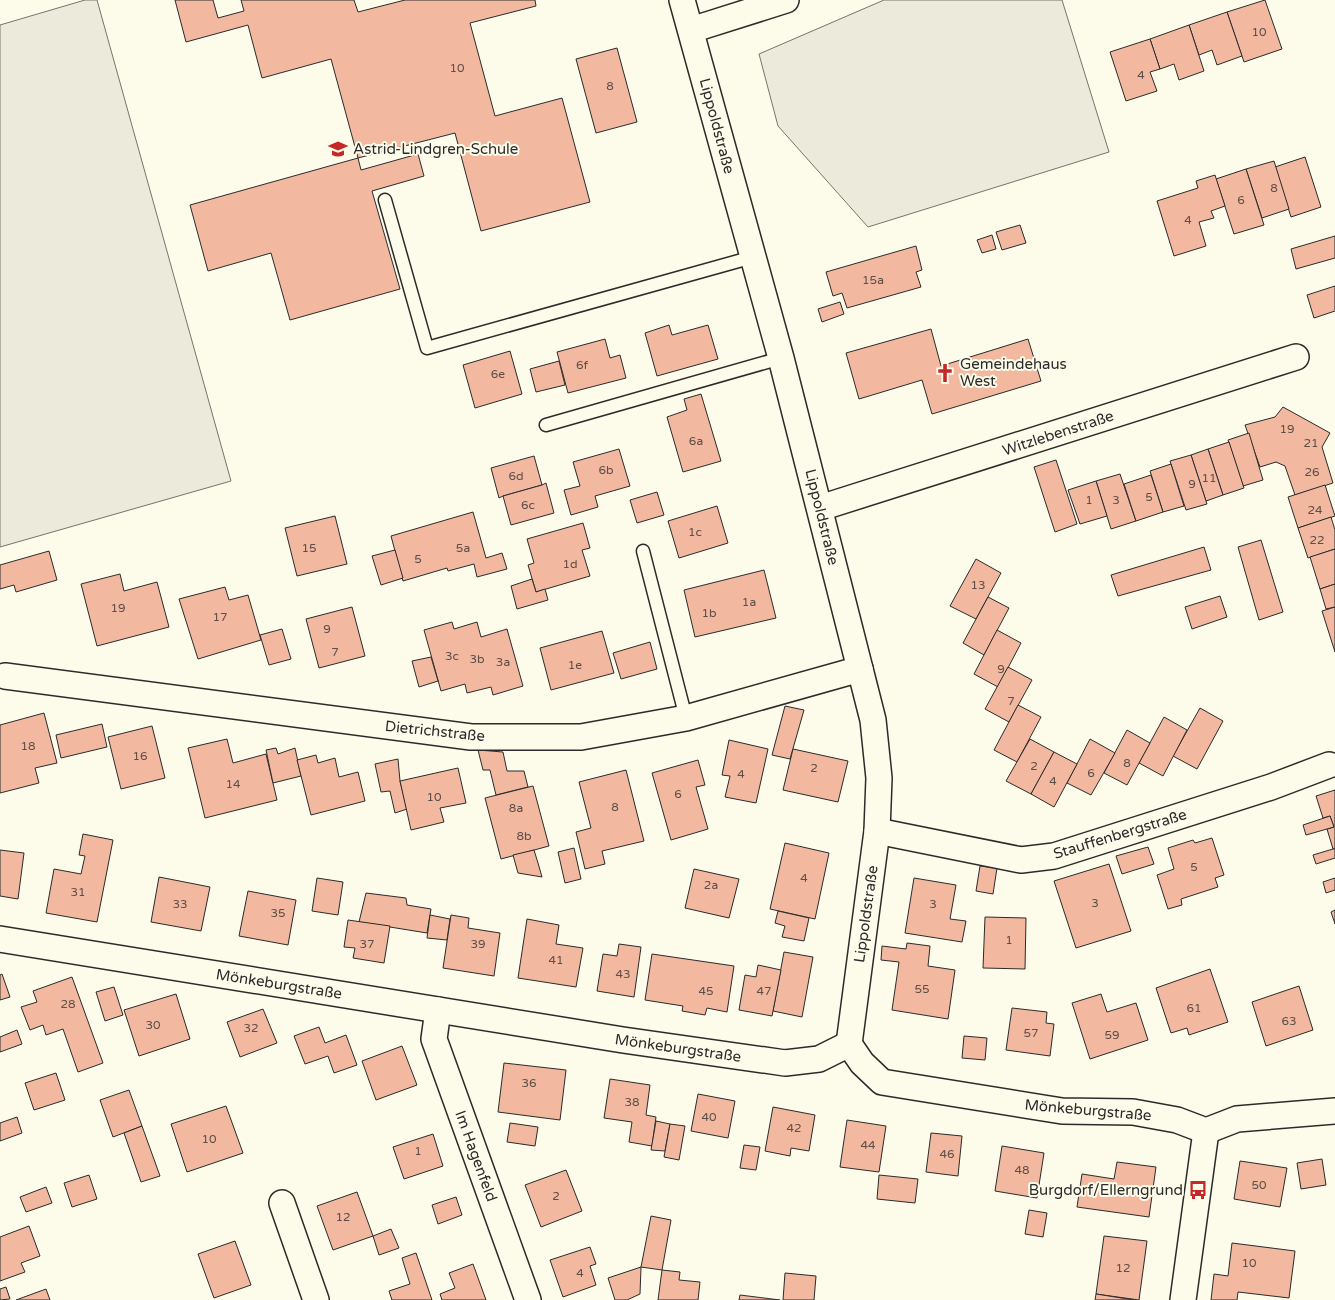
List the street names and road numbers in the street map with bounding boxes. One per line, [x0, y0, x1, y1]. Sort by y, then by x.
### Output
street label: Lippoldstraße [696, 76, 738, 176]
street label: Witzlebenstraße [1000, 407, 1116, 459]
street label: Lippoldstraße [801, 467, 843, 567]
street label: Dietrichstraße [384, 717, 486, 745]
street label: Stauffenbergstraße [1051, 805, 1189, 863]
street label: Lippoldstraße [850, 864, 882, 964]
street label: Mönkeburgstraße [215, 965, 343, 1003]
street label: Mönkeburgstraße [614, 1030, 742, 1066]
street label: Mönkeburgstraße [1024, 1095, 1152, 1125]
street label: Im Hagenfeld [451, 1108, 501, 1204]

